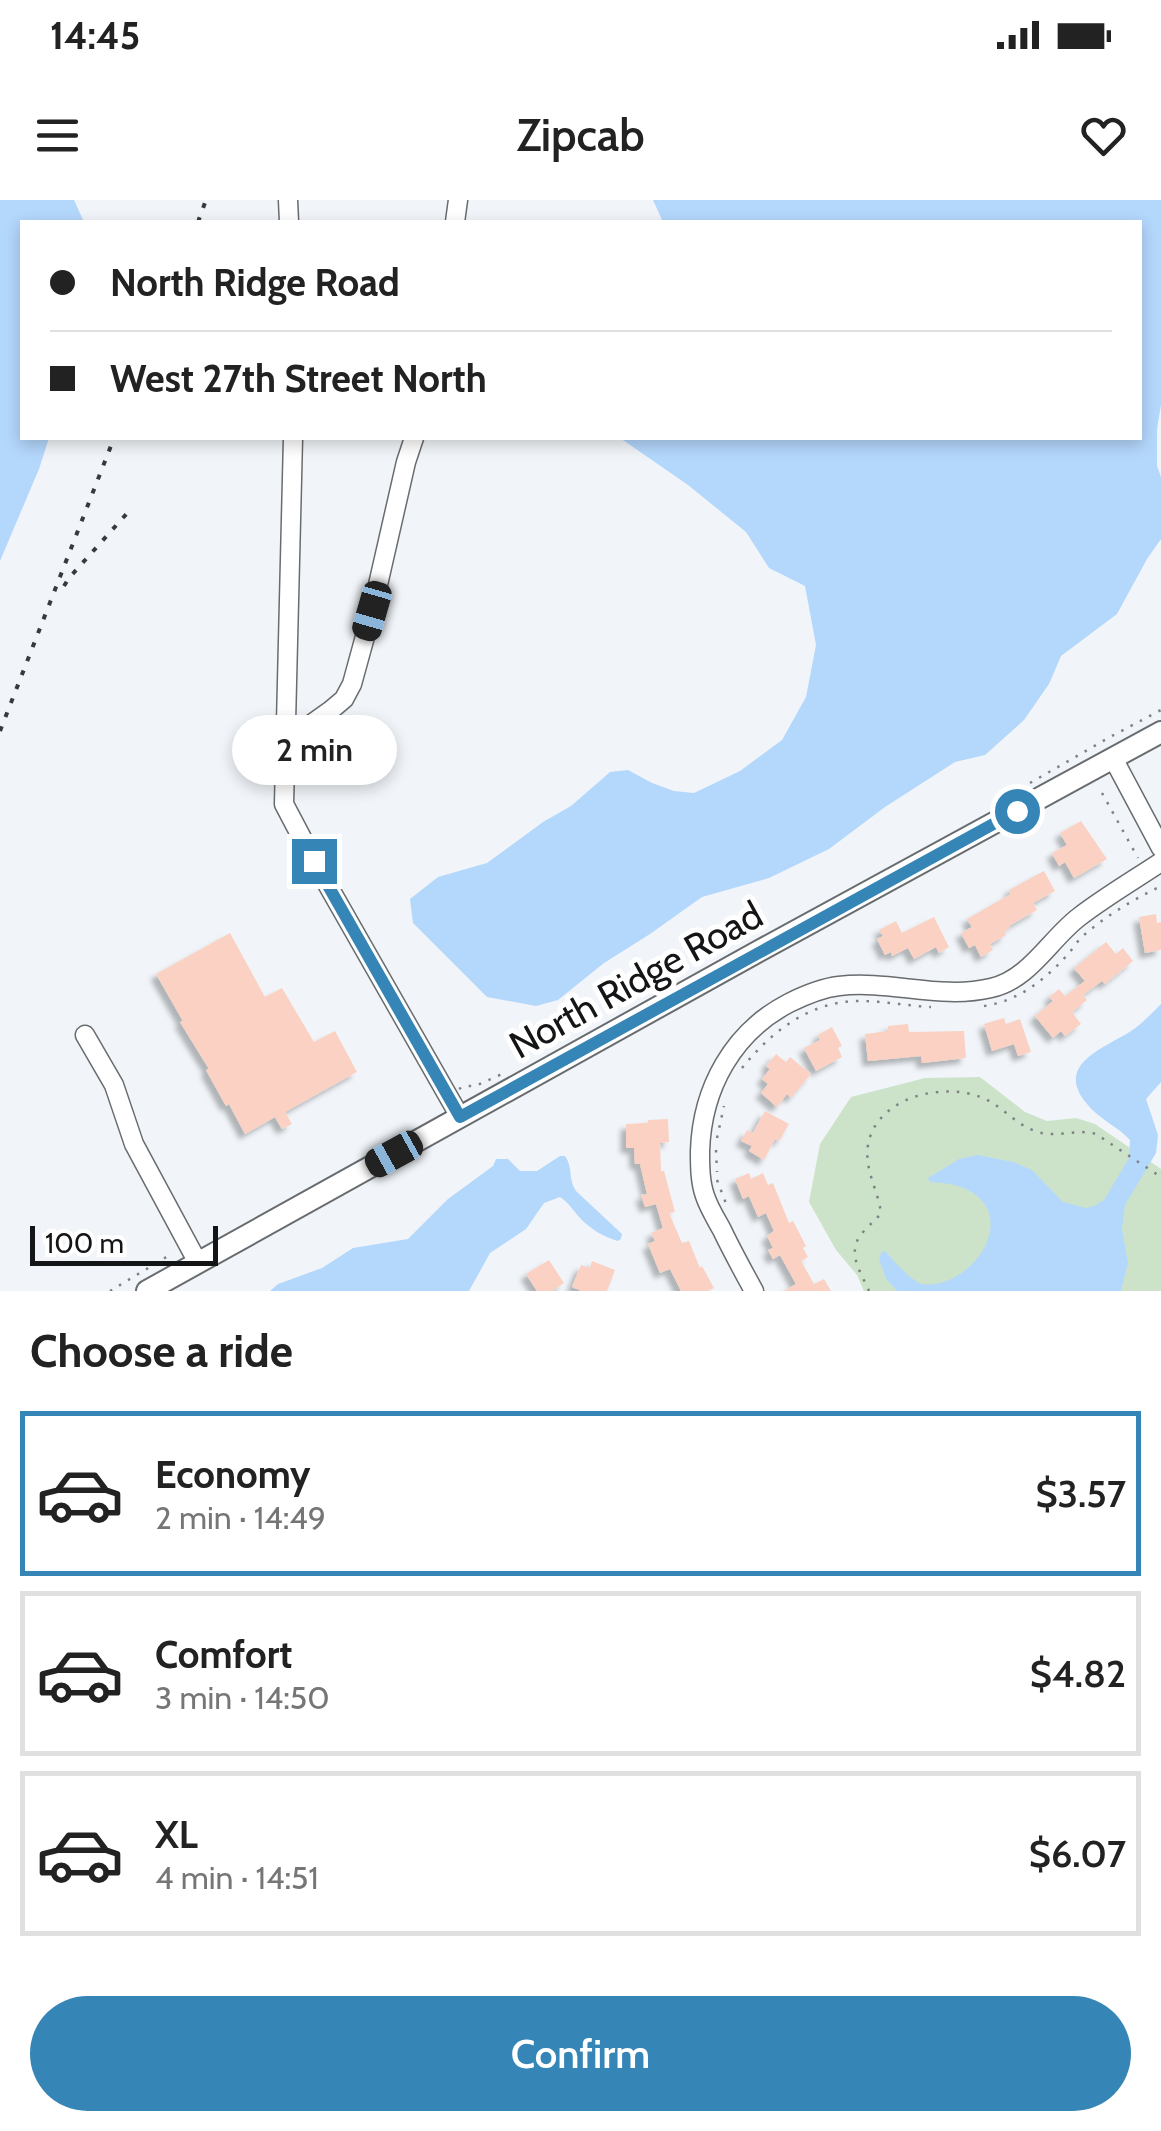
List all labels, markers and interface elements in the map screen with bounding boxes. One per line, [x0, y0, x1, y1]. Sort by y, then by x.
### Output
text: 14:45 [50, 12, 140, 59]
icon: menu [30, 108, 85, 163]
text: Zipcab [516, 108, 645, 162]
icon: heart [1076, 108, 1131, 163]
text: North Ridge Road [110, 259, 400, 306]
text: West 27th Street North [110, 355, 487, 402]
car [349, 578, 395, 644]
callout: 2 min [232, 716, 396, 786]
text: 2 min [276, 730, 353, 769]
route start [995, 789, 1040, 834]
route end [292, 839, 337, 884]
street label: North Ridge Road [501, 891, 771, 1069]
car [360, 1126, 428, 1182]
scale bar [30, 1221, 218, 1266]
text: 100 m [45, 1226, 124, 1260]
text: Choose a ride [30, 1324, 293, 1378]
icon: car [35, 1449, 125, 1539]
text: Economy [155, 1451, 310, 1498]
text: $3.57 [1035, 1470, 1126, 1517]
text: 2 min · 14:49 [155, 1498, 326, 1537]
icon: car [35, 1629, 125, 1719]
text: Comfort [155, 1631, 292, 1678]
text: $4.82 [1030, 1650, 1126, 1697]
text: 3 min · 14:50 [155, 1678, 330, 1717]
icon: car [35, 1809, 125, 1899]
text: XL [155, 1811, 198, 1858]
text: $6.07 [1029, 1830, 1126, 1877]
text: 4 min · 14:51 [155, 1858, 319, 1897]
button: Confirm [30, 1996, 1131, 2111]

